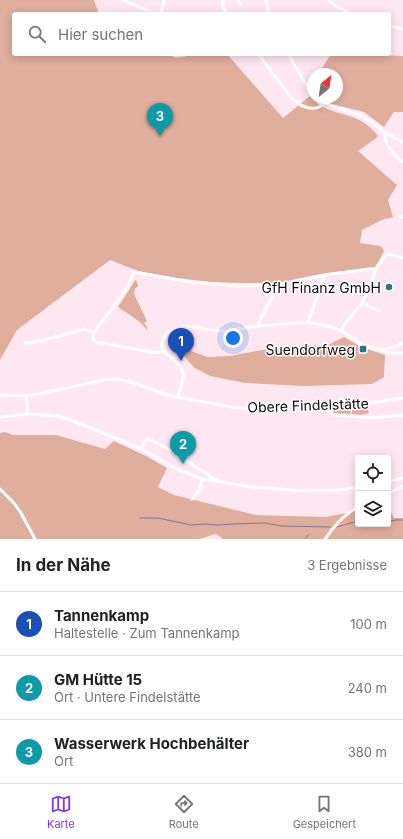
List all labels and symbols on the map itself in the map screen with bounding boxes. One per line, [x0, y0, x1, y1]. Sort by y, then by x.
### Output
north arrow [307, 68, 343, 104]
pin: 3 [147, 103, 173, 136]
place label: GfH Finanz GmbH [262, 279, 381, 296]
marker: GfH Finanz GmbH [384, 282, 394, 292]
pin: 1 [168, 328, 194, 361]
your location [223, 328, 243, 348]
place label: Suendorfweg [266, 341, 355, 358]
marker: Suendorfweg [358, 344, 368, 354]
street label: Obere Findelstätte [247, 394, 369, 416]
pin: 2 [170, 431, 196, 464]

